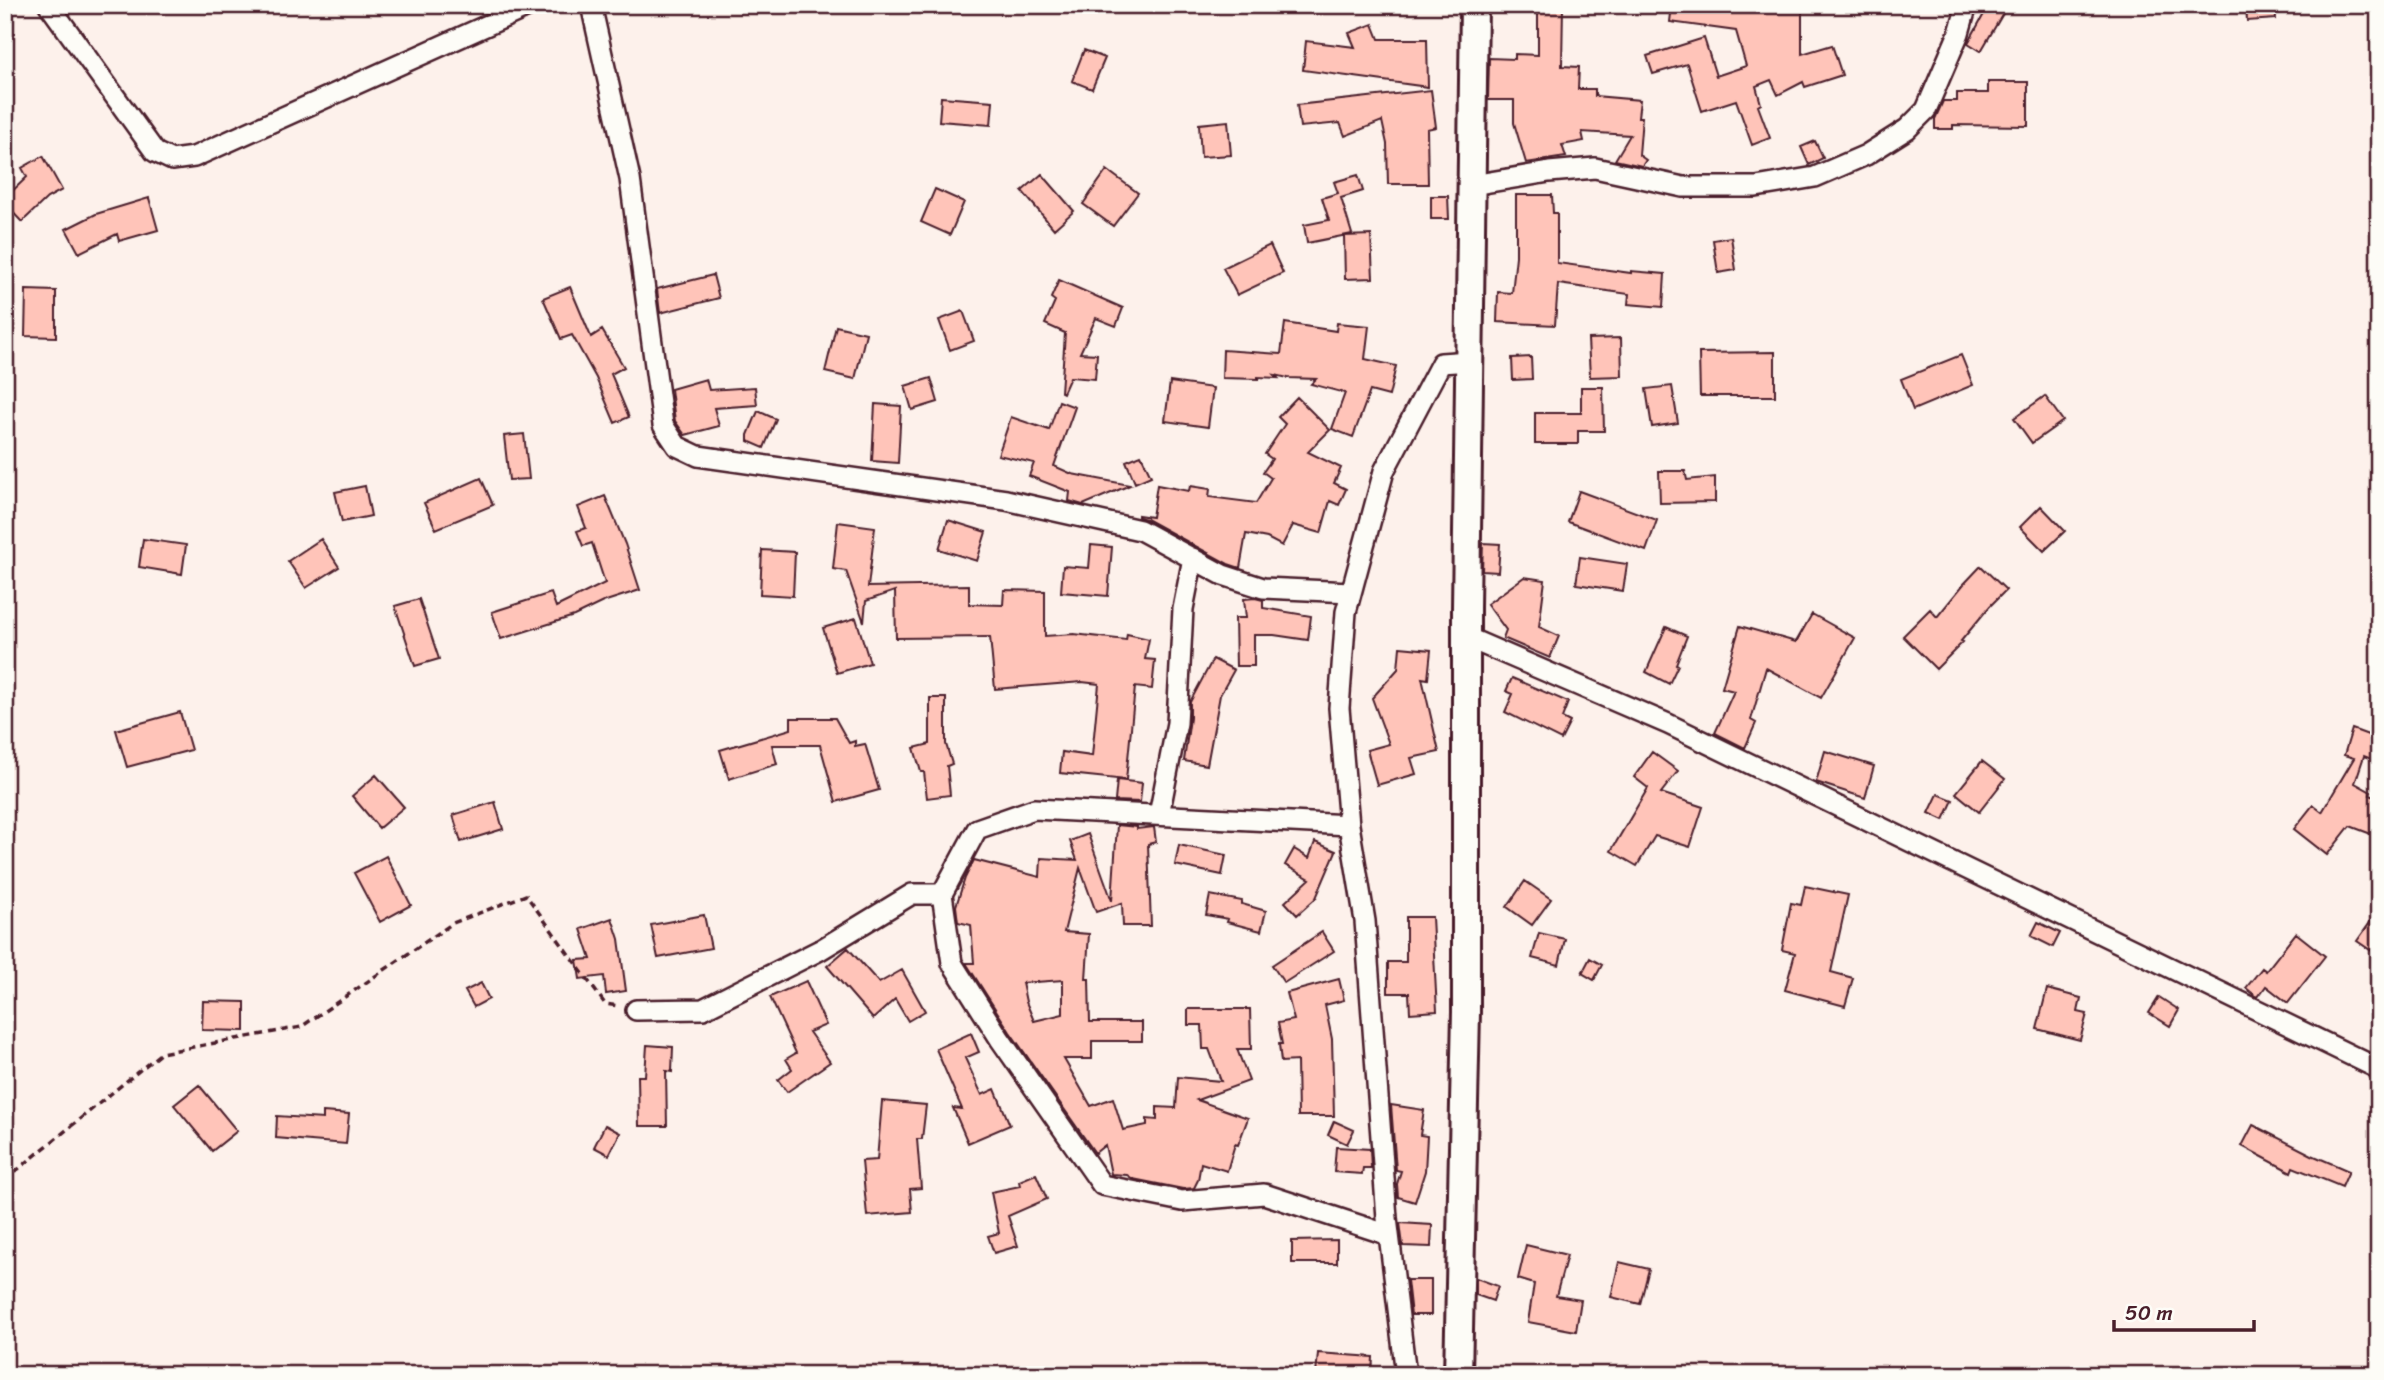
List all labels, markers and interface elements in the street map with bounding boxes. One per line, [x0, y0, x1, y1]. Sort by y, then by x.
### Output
scale bar [2114, 1289, 2254, 1333]
text: 50 m [2125, 1294, 2173, 1332]

